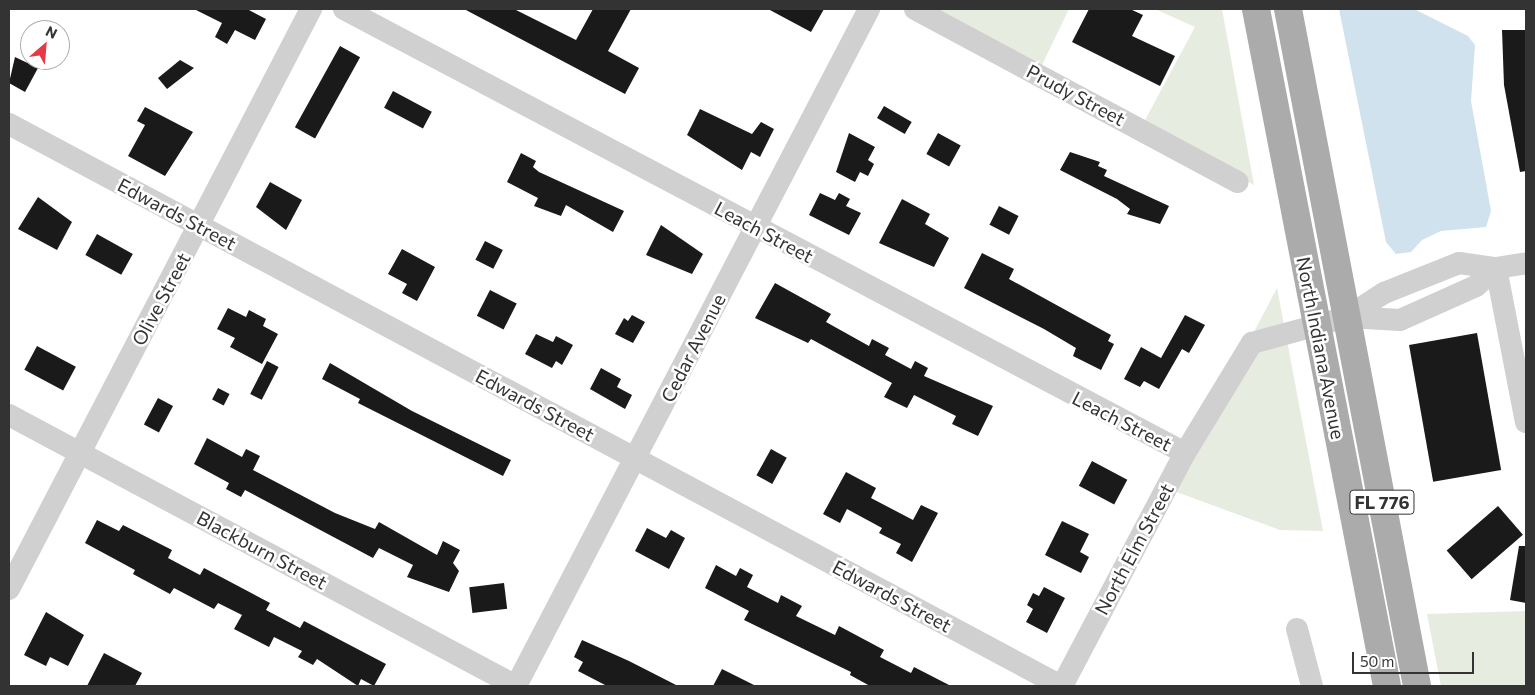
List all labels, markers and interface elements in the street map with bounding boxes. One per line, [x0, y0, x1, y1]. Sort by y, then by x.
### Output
north arrow [20, 20, 70, 70]
text: N [43, 22, 60, 42]
street label: Prudy Street [1023, 60, 1129, 130]
street label: Edwards Street [114, 173, 240, 255]
street label: Leach Street [711, 196, 817, 268]
street label: Olive Street [127, 249, 195, 349]
street label: North Indiana Avenue [1292, 255, 1350, 441]
street label: Cedar Avenue [656, 290, 730, 406]
street label: Edwards Street [472, 364, 598, 446]
street label: Leach Street [1069, 386, 1175, 456]
street label: North Elm Street [1090, 479, 1178, 619]
road number: FL 776 [1348, 487, 1416, 518]
street label: Blackburn Street [193, 506, 331, 594]
street label: Edwards Street [829, 555, 955, 637]
scale bar [1355, 642, 1478, 674]
text: 50 m [1360, 652, 1394, 670]

